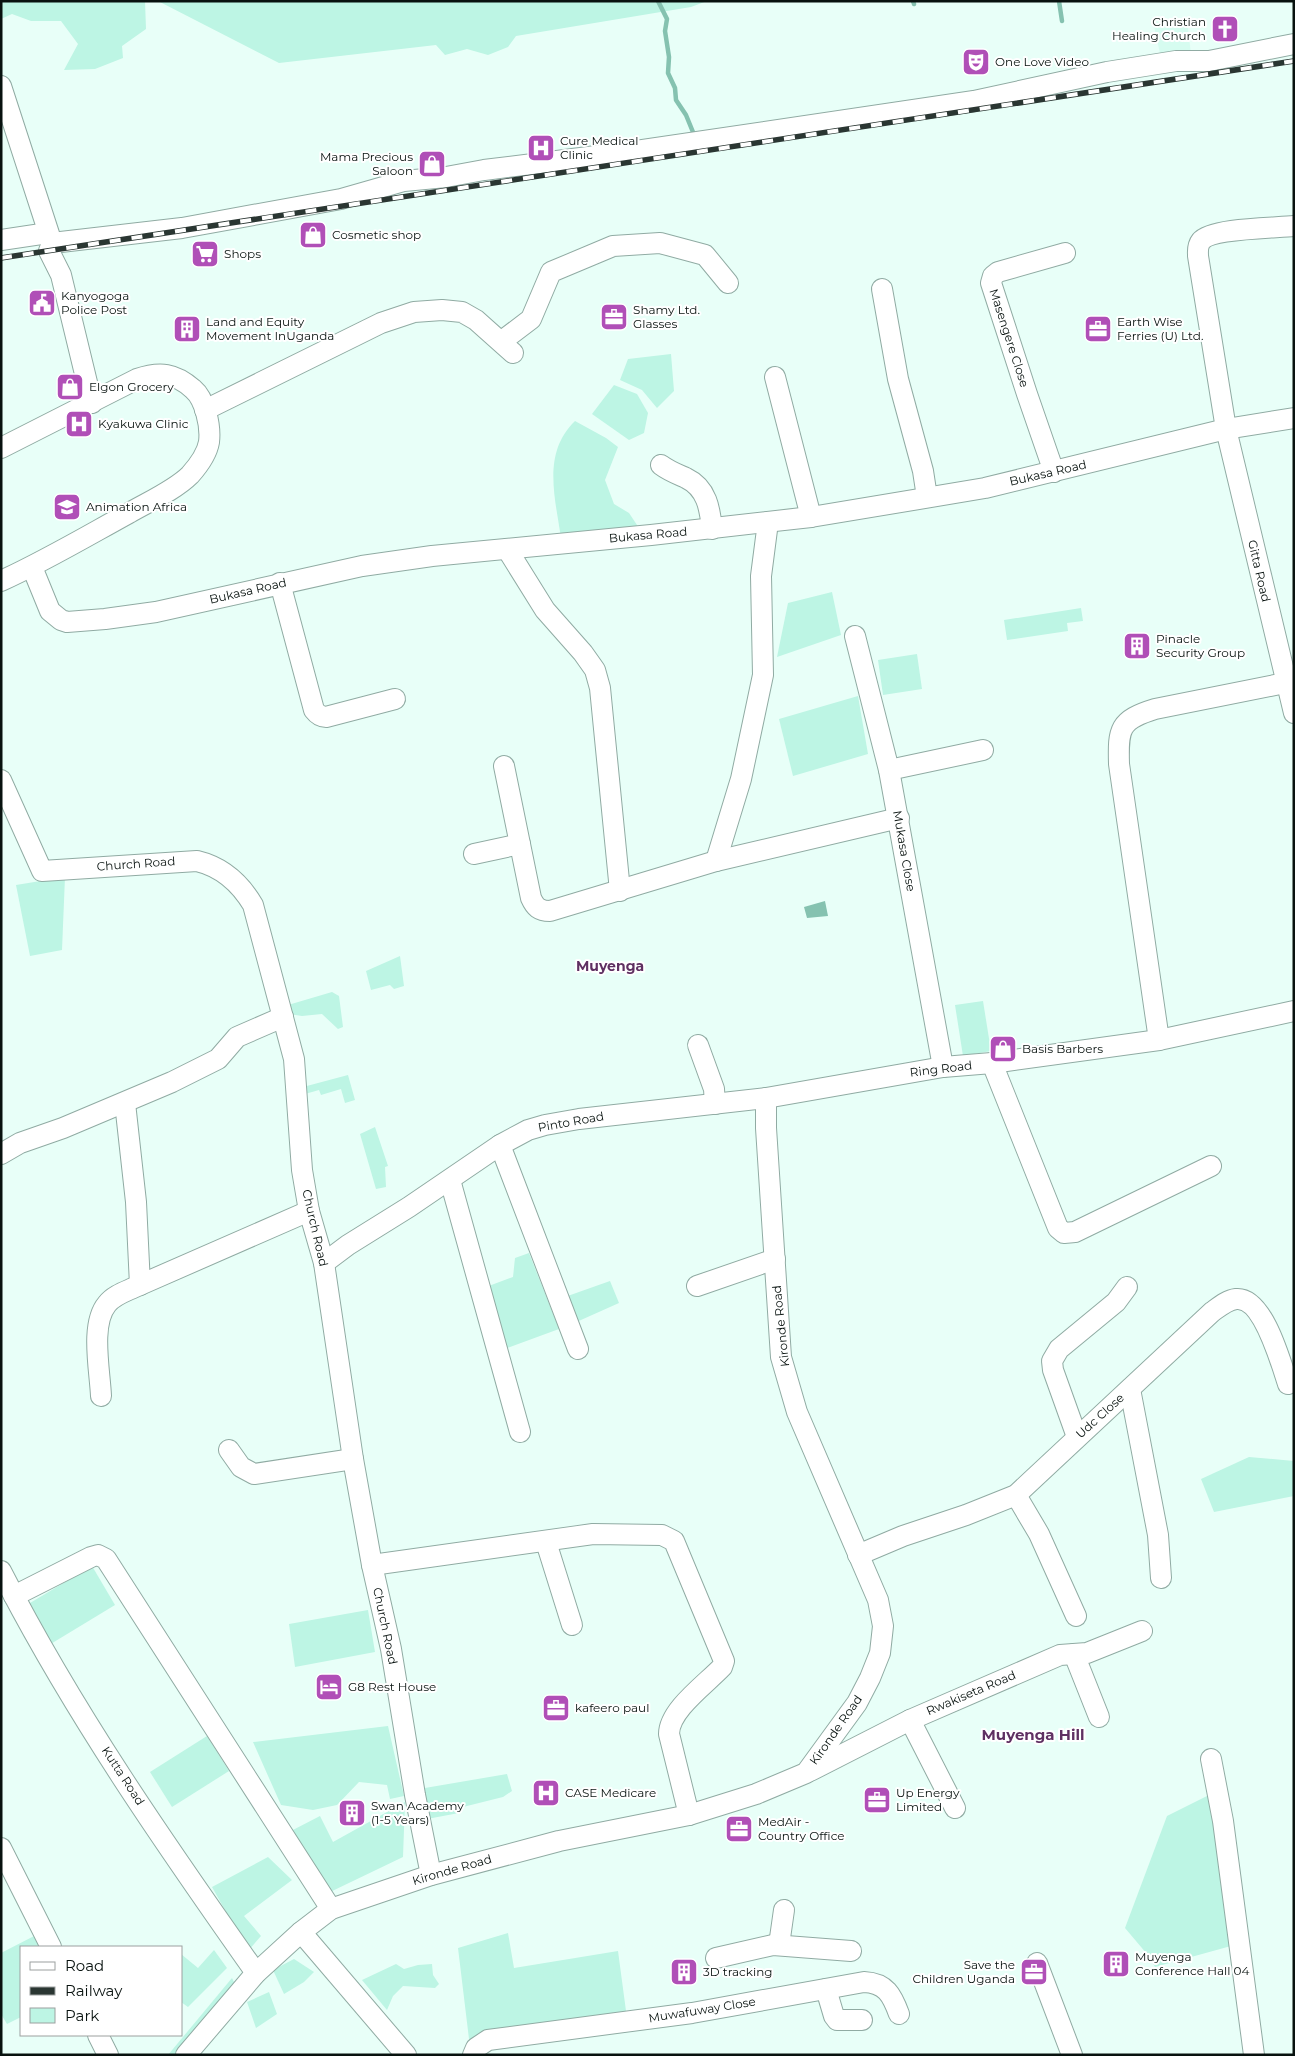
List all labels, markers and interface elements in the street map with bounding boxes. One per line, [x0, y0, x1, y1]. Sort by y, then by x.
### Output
place label: Christian Healing Church [1112, 14, 1206, 43]
church icon: Christian Healing Church [1210, 14, 1240, 44]
theatre icon: One Love Video [961, 47, 991, 77]
place label: One Love Video [995, 54, 1089, 69]
hospital icon: Cure Medical Clinic [526, 133, 556, 163]
place label: Cure Medical Clinic [560, 133, 639, 162]
place label: Mama Precious Saloon [320, 149, 413, 178]
shop icon: Mama Precious Saloon [417, 149, 447, 179]
shop icon: Cosmetic shop [298, 220, 328, 250]
place label: Cosmetic shop [332, 227, 421, 242]
supermarket icon: Shops [190, 239, 220, 269]
place label: Shops [224, 246, 261, 261]
street label: Masengere Close [986, 287, 1032, 389]
public building icon: Kanyogoga Police Post [27, 288, 57, 318]
place label: Kanyogoga Police Post [61, 288, 129, 317]
office icon: Shamy Ltd. Glasses [599, 302, 629, 332]
place label: Shamy Ltd. Glasses [633, 302, 700, 331]
building icon: Land and Equity Movement InUganda [172, 314, 202, 344]
place label: Land and Equity Movement InUganda [206, 314, 334, 343]
office icon: Earth Wise Ferries (U) Ltd. [1083, 314, 1113, 344]
place label: Earth Wise Ferries (U) Ltd. [1117, 314, 1203, 343]
shop icon: Elgon Grocery [55, 372, 85, 402]
place label: Elgon Grocery [89, 379, 174, 394]
hospital icon: Kyakuwa Clinic [64, 409, 94, 439]
place label: Kyakuwa Clinic [98, 416, 189, 431]
street label: Bukasa Road [1008, 456, 1088, 489]
school or university icon: Animation Africa [52, 492, 82, 522]
place label: Animation Africa [86, 499, 187, 514]
street label: Bukasa Road [608, 524, 688, 545]
street label: Gitta Road [1245, 538, 1274, 603]
street label: Bukasa Road [208, 574, 288, 607]
building icon: Pinacle Security Group [1122, 631, 1152, 661]
place label: Pinacle Security Group [1156, 631, 1245, 660]
street label: Mukasa Close [890, 809, 919, 893]
street label: Church Road [96, 853, 176, 874]
district label: Muyenga [576, 957, 644, 975]
shop icon: Basis Barbers [988, 1034, 1018, 1064]
place label: Basis Barbers [1022, 1041, 1103, 1056]
street label: Ring Road [909, 1057, 973, 1080]
street label: Pinto Road [537, 1108, 605, 1135]
street label: Church Road [299, 1188, 332, 1268]
street label: Kironde Road [769, 1285, 792, 1368]
street label: Udc Close [1072, 1390, 1127, 1441]
street label: Church Road [370, 1586, 401, 1666]
street label: Rwakiseta Road [924, 1667, 1018, 1718]
hotel icon: G8 Rest House [314, 1672, 344, 1702]
place label: G8 Rest House [348, 1679, 436, 1694]
street label: Kironde Road [806, 1692, 865, 1768]
office icon: kafeero paul [541, 1693, 571, 1723]
place label: kafeero paul [575, 1700, 649, 1715]
district label: Muyenga Hill [982, 1725, 1084, 1744]
street label: Kutta Road [99, 1743, 148, 1808]
hospital icon: CASE Medicare [531, 1778, 561, 1808]
place label: CASE Medicare [565, 1785, 656, 1800]
office icon: Up Energy Limited [862, 1785, 892, 1815]
place label: Up Energy Limited [896, 1785, 960, 1814]
building icon: Swan Academy (1-5 Years) [337, 1798, 367, 1828]
place label: Swan Academy (1-5 Years) [371, 1798, 464, 1827]
office icon: MedAir - Country Office [724, 1814, 754, 1844]
place label: MedAir - Country Office [758, 1814, 845, 1843]
street label: Kironde Road [410, 1851, 493, 1888]
legend [20, 1946, 182, 2036]
building icon: Muyenga Conference Hall 04 [1101, 1949, 1131, 1979]
place label: Muyenga Conference Hall 04 [1135, 1949, 1250, 1978]
text: Road [65, 1956, 104, 1975]
building icon: 3D tracking [669, 1957, 699, 1987]
place label: Save the Children Uganda [912, 1957, 1015, 1986]
office icon: Save the Children Uganda [1019, 1957, 1049, 1987]
place label: 3D tracking [703, 1964, 773, 1979]
text: Railway [65, 1981, 123, 2000]
street label: Muwafuway Close [647, 1994, 757, 2025]
text: Park [65, 2006, 99, 2025]

